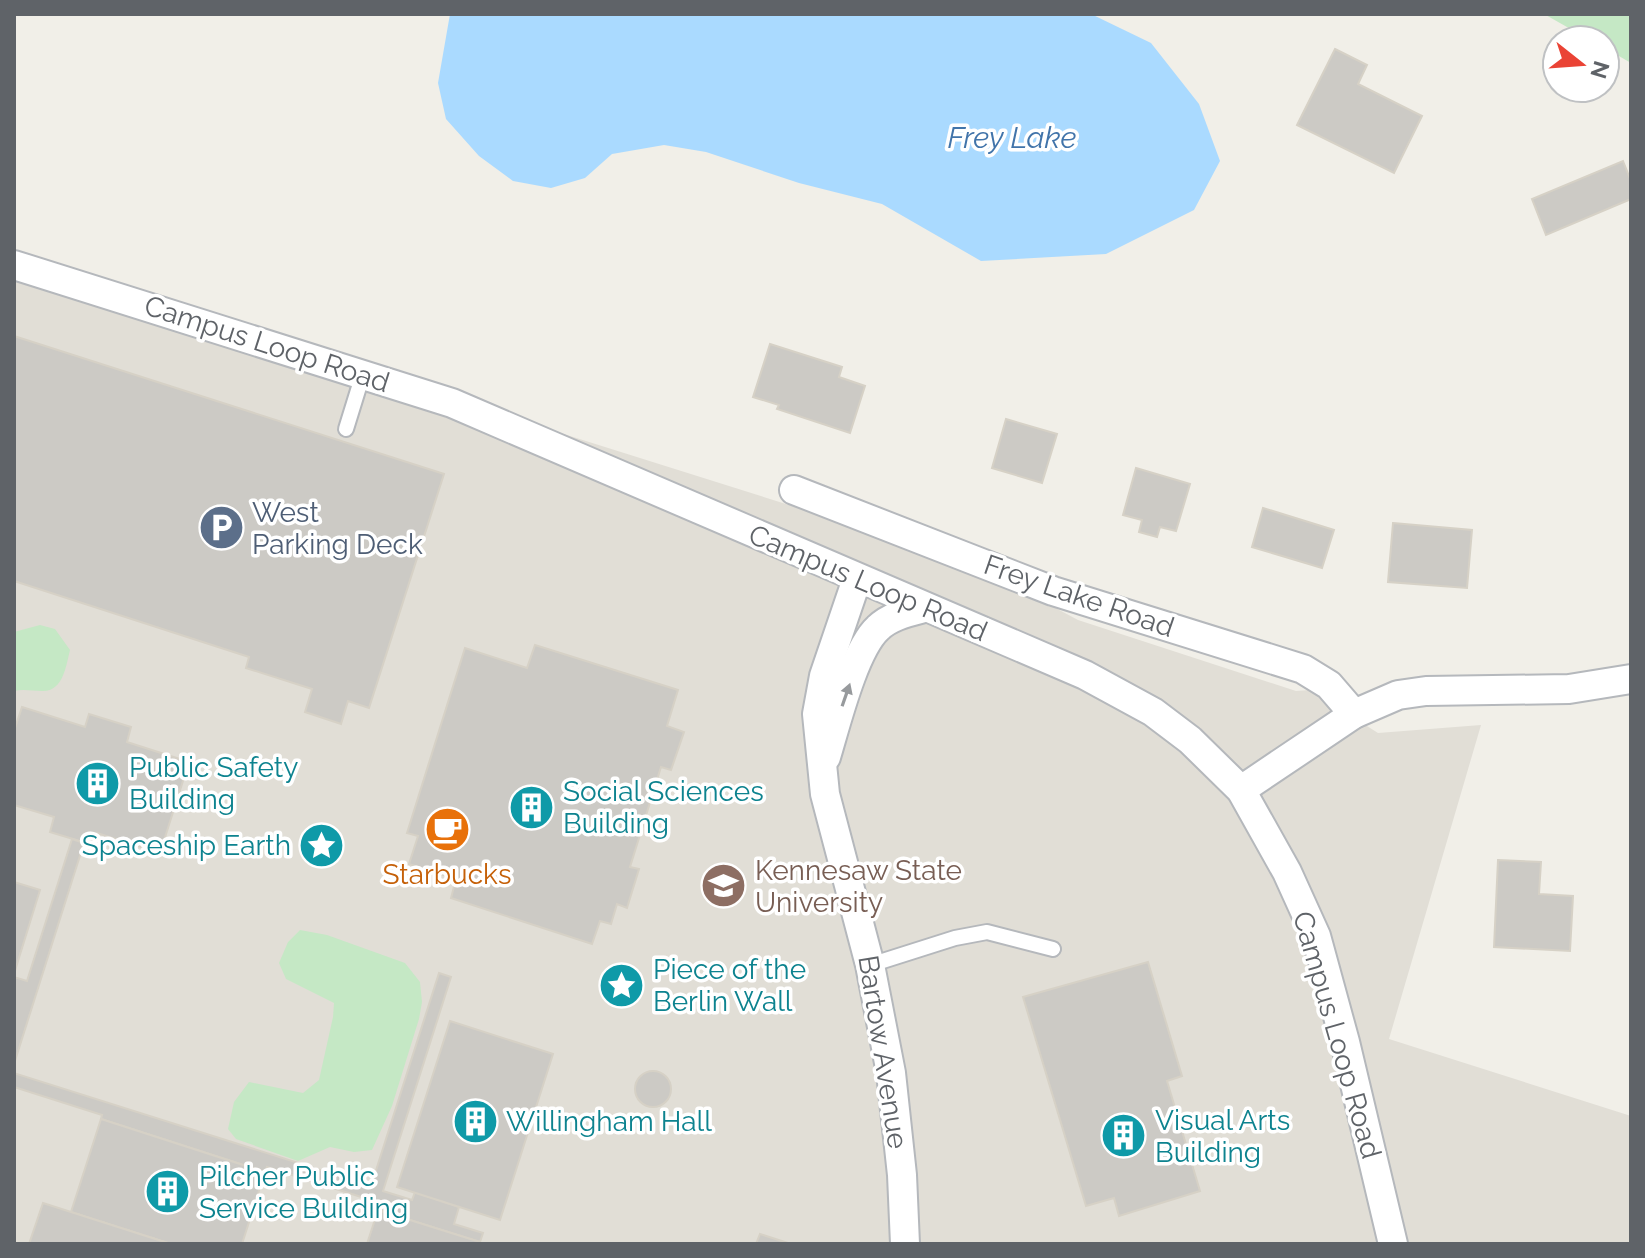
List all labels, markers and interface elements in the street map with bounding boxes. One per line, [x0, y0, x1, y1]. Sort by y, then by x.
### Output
north arrow [1541, 24, 1621, 104]
text: N [1585, 58, 1615, 82]
water label: Frey Lake [948, 120, 1076, 155]
street label: Campus Loop Road [140, 289, 394, 399]
place label: West Parking Deck [252, 496, 423, 561]
parking icon: West Parking Deck [197, 504, 245, 552]
street label: Campus Loop Road [744, 518, 992, 648]
street label: Frey Lake Road [980, 548, 1178, 644]
one-way arrow [841, 683, 853, 707]
place label: Public Safety Building [129, 751, 298, 816]
building icon: Public Safety Building [74, 759, 122, 807]
place label: Social Sciences Building [563, 775, 764, 840]
building icon: Social Sciences Building [508, 783, 556, 831]
cafe icon: Starbucks [423, 806, 471, 854]
place icon: Spaceship Earth [298, 821, 346, 869]
place label: Spaceship Earth [82, 829, 291, 862]
place label: Kennesaw State University [755, 854, 962, 919]
place label: Starbucks [383, 858, 511, 891]
school or university icon: Kennesaw State University [700, 862, 748, 910]
street label: Campus Loop Road [1286, 908, 1388, 1162]
place label: Piece of the Berlin Wall [653, 953, 806, 1018]
street label: Bartow Avenue [851, 953, 915, 1151]
place icon: Piece of the Berlin Wall [598, 961, 646, 1009]
building icon: Willingham Hall [451, 1097, 499, 1145]
place label: Visual Arts Building [1155, 1104, 1290, 1169]
place label: Willingham Hall [506, 1105, 712, 1138]
building icon: Visual Arts Building [1100, 1112, 1148, 1160]
place label: Pilcher Public Service Building [199, 1160, 408, 1225]
building icon: Pilcher Public Service Building [144, 1168, 192, 1216]

